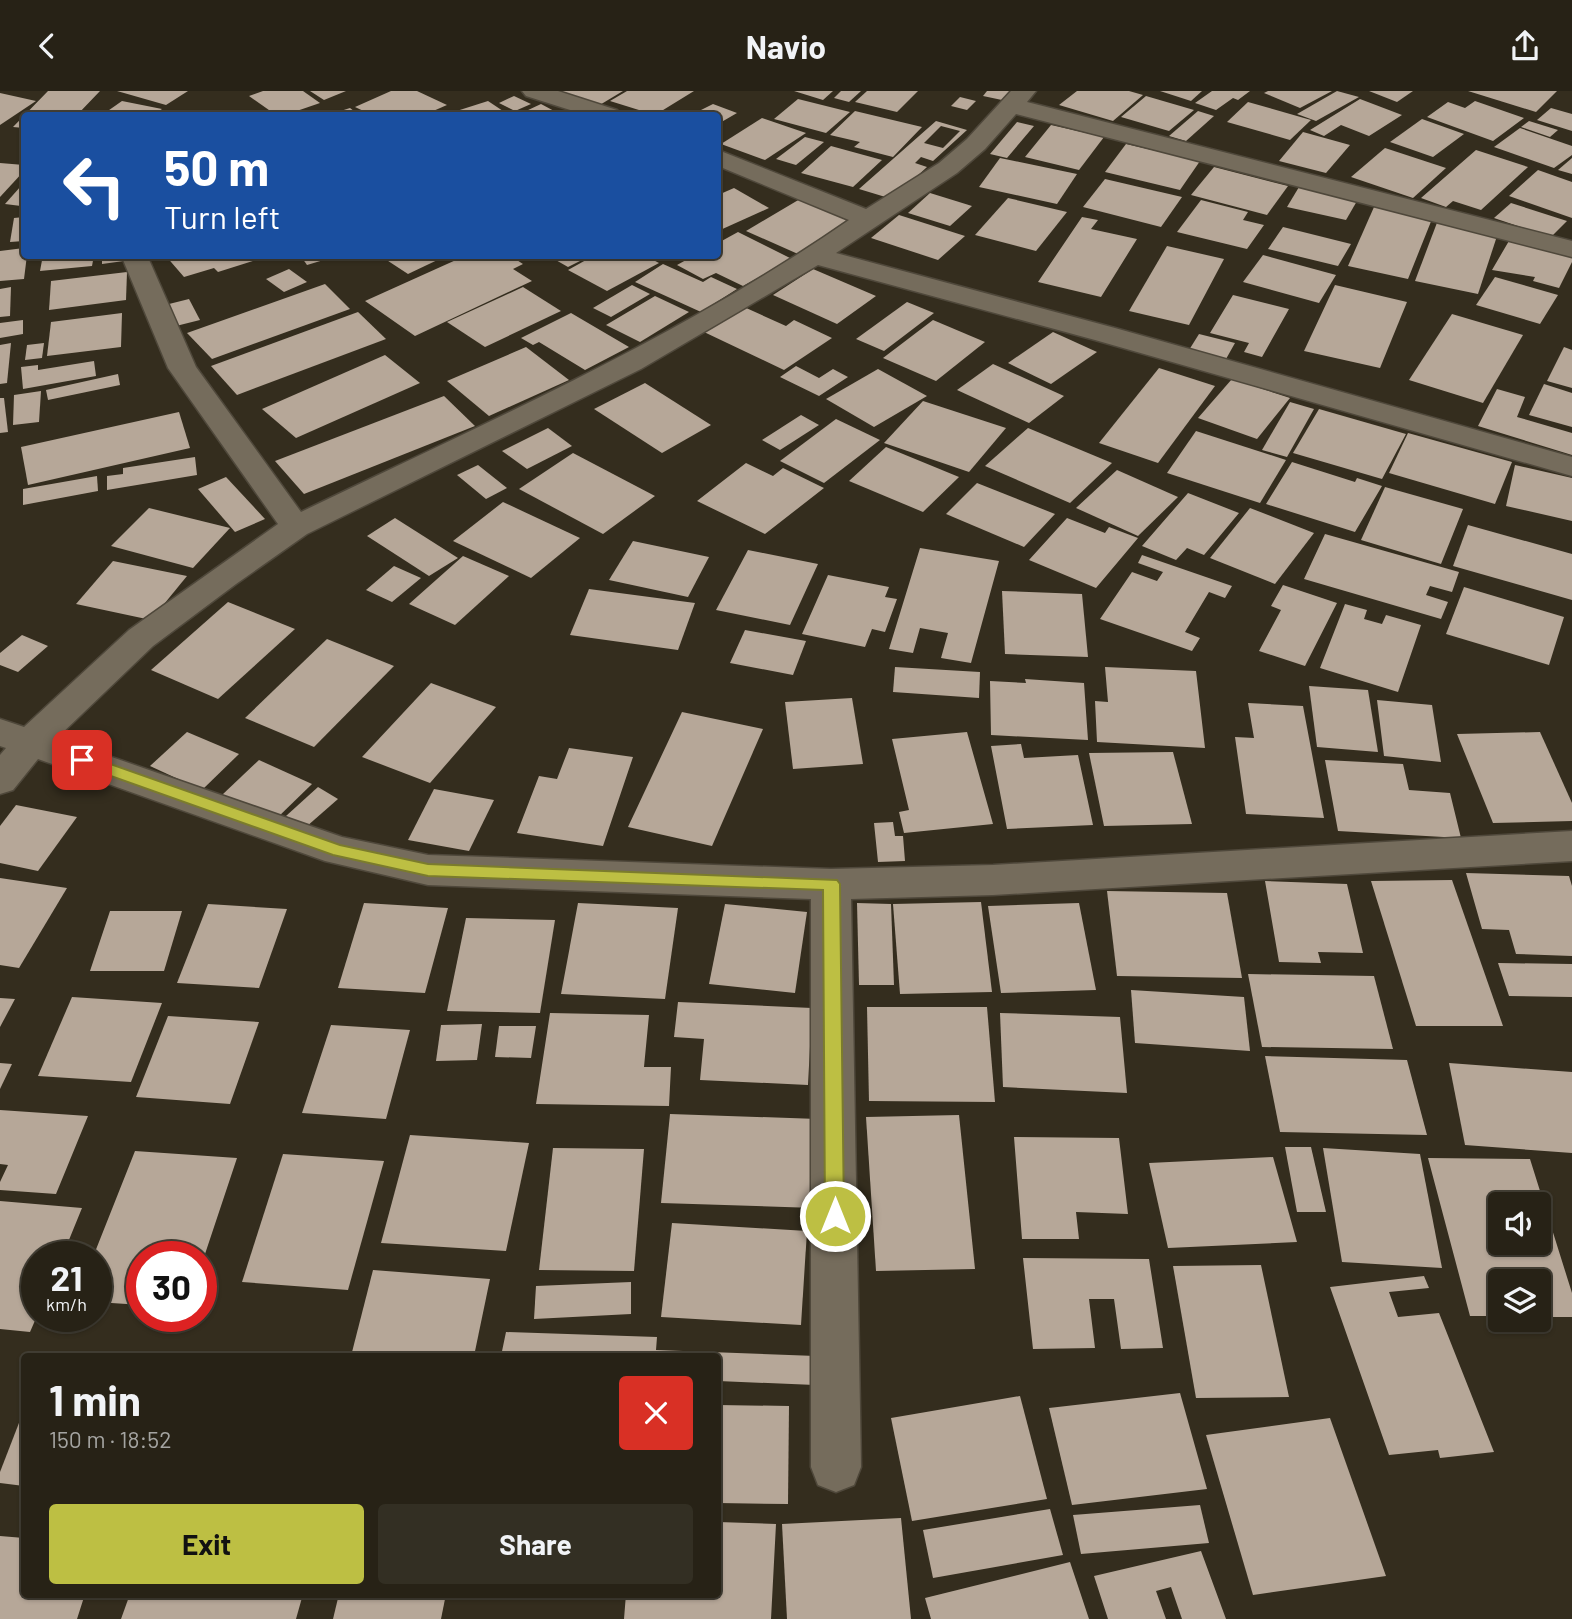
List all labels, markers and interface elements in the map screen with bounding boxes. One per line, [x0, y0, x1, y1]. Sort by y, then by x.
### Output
icon: back [28, 27, 66, 65]
text: Navio [746, 27, 826, 65]
icon: share [1506, 27, 1544, 65]
text: 50 m [164, 137, 269, 196]
icon: left [49, 140, 140, 231]
text: Turn left [164, 197, 281, 235]
pin [52, 730, 112, 790]
icon: arrive [63, 741, 101, 779]
position arrow [798, 1179, 872, 1253]
map controls [1488, 1192, 1551, 1332]
button: sound [1488, 1192, 1551, 1255]
speed limit sign: 30 [126, 1241, 217, 1332]
text: 21 [51, 1256, 82, 1298]
button: layers [1488, 1269, 1551, 1332]
text: km/h [46, 1293, 87, 1315]
text: 1 min [49, 1374, 141, 1424]
button: close [619, 1376, 693, 1450]
text: 150 m · 18:52 [49, 1425, 172, 1453]
button: Exit [49, 1504, 364, 1584]
button: Share [378, 1504, 693, 1584]

